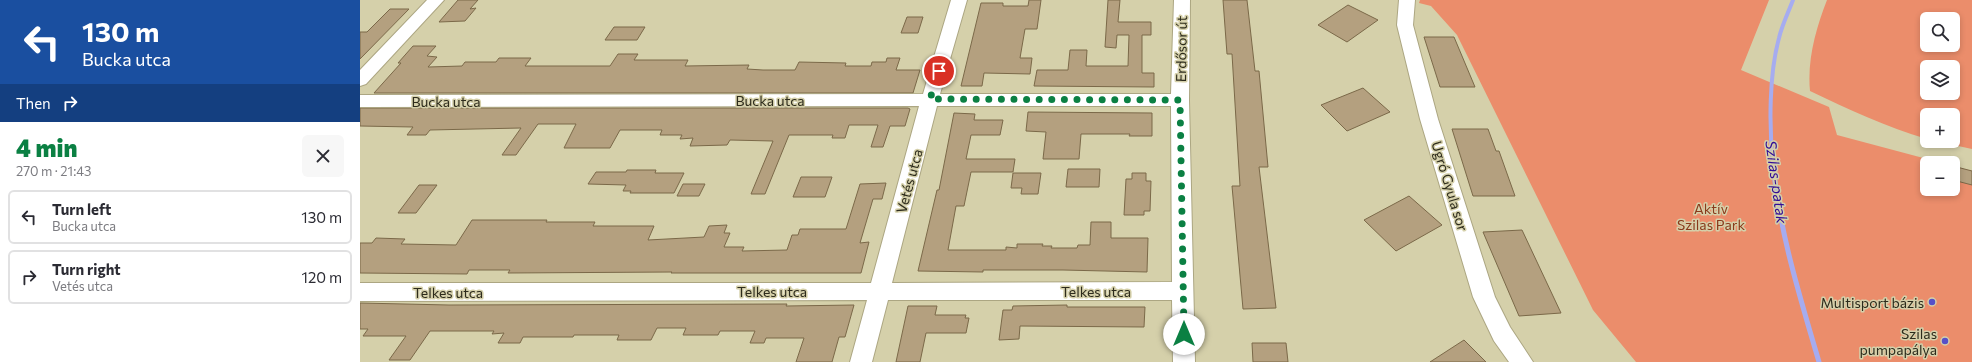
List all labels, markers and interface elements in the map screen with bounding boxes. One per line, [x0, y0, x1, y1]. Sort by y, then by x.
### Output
map controls [1920, 12, 1960, 196]
button: search [1920, 12, 1960, 52]
text: 130 m [82, 14, 159, 48]
street label: Erdősor út [1172, 15, 1190, 82]
icon: left [16, 16, 68, 68]
text: Bucka utca [82, 48, 171, 70]
pin [922, 54, 956, 88]
icon: arrive [928, 60, 950, 82]
button: layers [1920, 60, 1960, 100]
icon: right [59, 92, 81, 114]
street label: Bucka utca [735, 92, 805, 109]
street label: Bucka utca [411, 93, 481, 110]
text: Then [16, 94, 51, 112]
button: + [1920, 108, 1960, 148]
text: 4 min [16, 133, 77, 162]
button: close [302, 135, 344, 177]
street label: Ugró Gyula sor [1428, 139, 1472, 233]
water label: Szilas-patak [1762, 139, 1792, 226]
street label: Vetés utca [892, 147, 926, 215]
button: − [1920, 156, 1960, 196]
text: 270 m · 21:43 [16, 163, 91, 179]
text: Turn left [52, 200, 111, 218]
park label: Aktív Szilas Park [1677, 200, 1745, 233]
icon: left [18, 206, 40, 228]
text: 130 m [301, 208, 342, 226]
text: Bucka utca [52, 218, 116, 234]
text: Turn right [52, 260, 121, 278]
icon: right [18, 266, 40, 288]
text: 120 m [302, 268, 342, 286]
text: Vetés utca [52, 278, 113, 294]
street label: Telkes utca [737, 283, 807, 300]
street label: Telkes utca [1061, 283, 1131, 300]
street label: Telkes utca [413, 284, 483, 301]
place label: Multisport bázis [1820, 294, 1924, 311]
marker: Multisport bázis [1927, 297, 1937, 307]
position arrow [1163, 313, 1205, 355]
place label: Szilas pumpapálya [1860, 325, 1937, 358]
marker: Szilas pumpapálya [1940, 336, 1950, 346]

